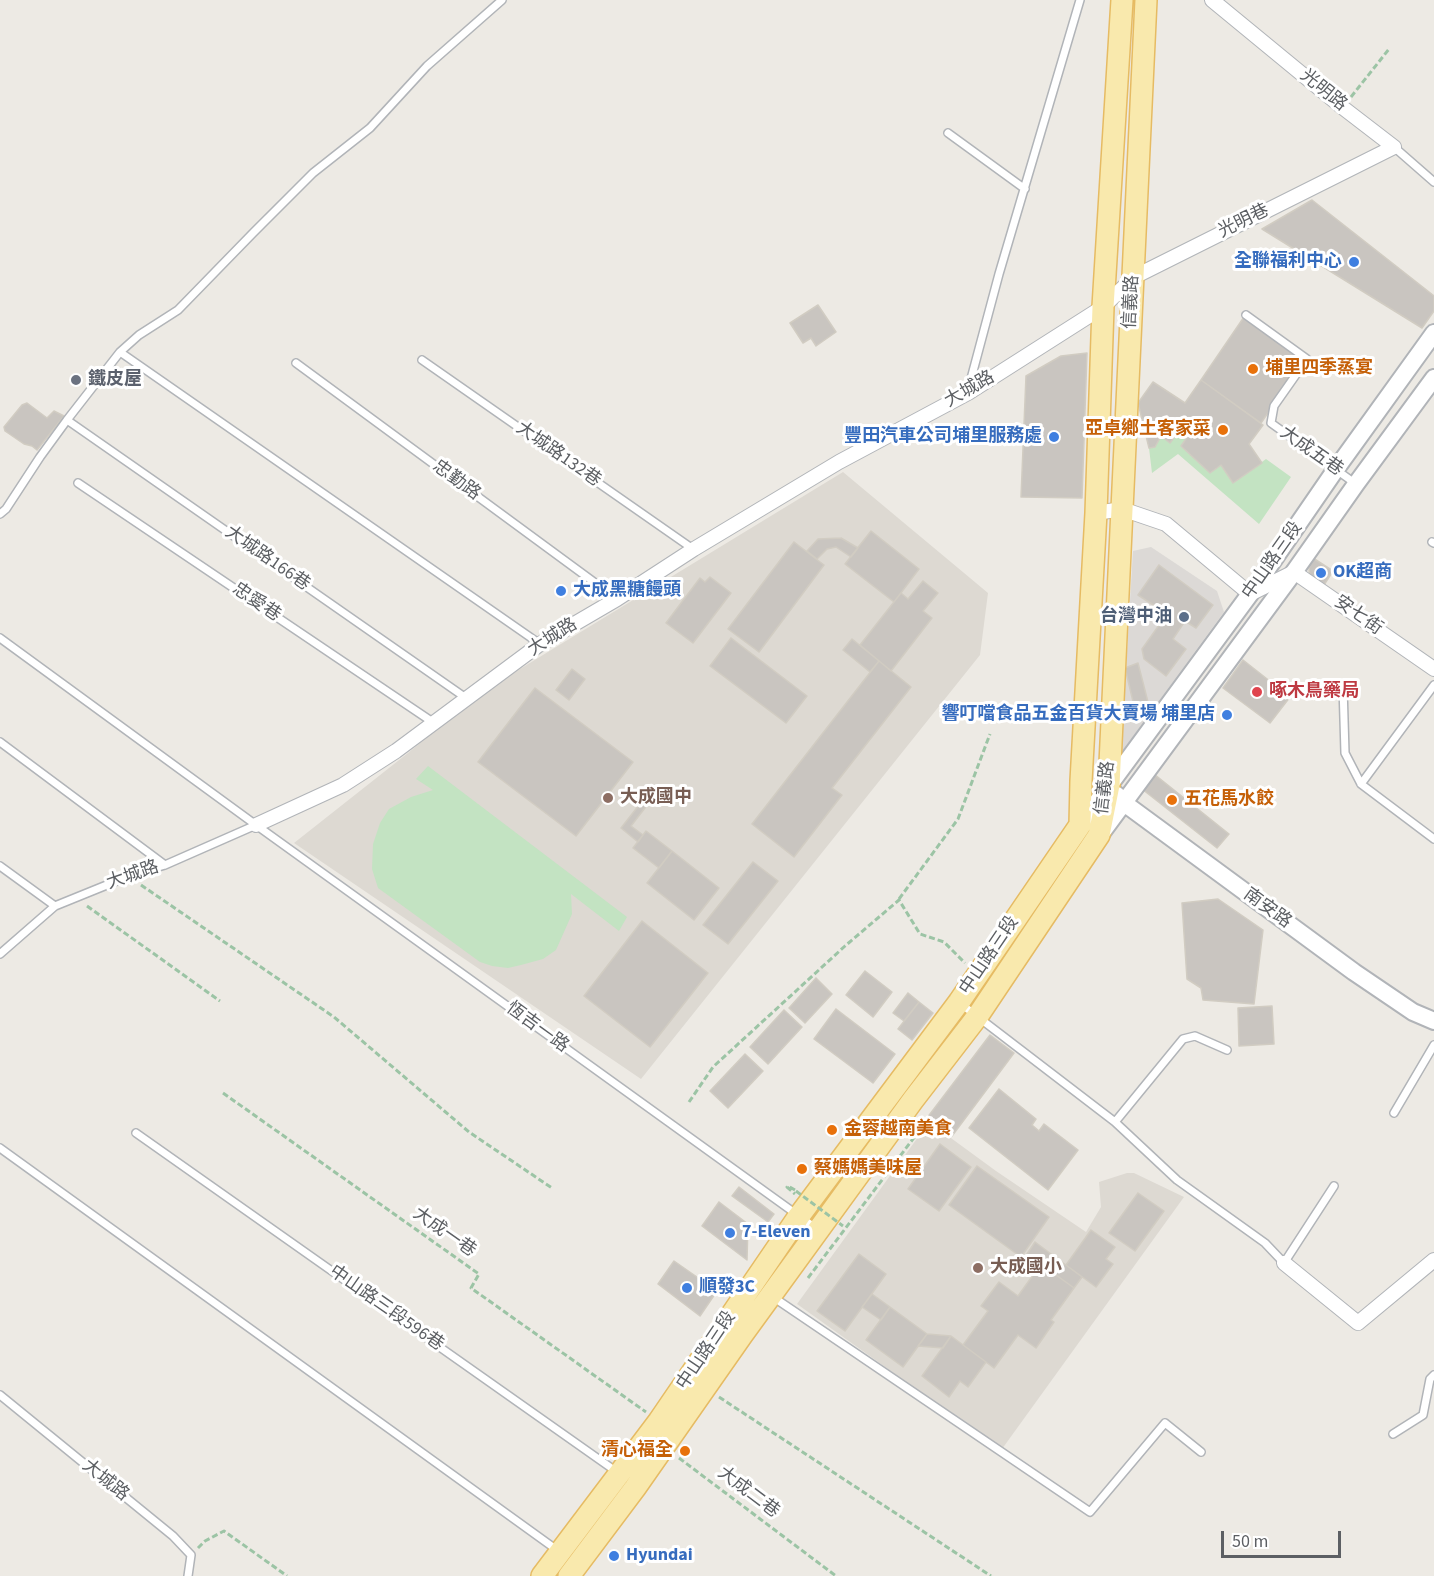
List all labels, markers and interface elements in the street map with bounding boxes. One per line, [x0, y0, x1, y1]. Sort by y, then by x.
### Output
street label: 光明路 [1295, 66, 1351, 116]
street label: 光明巷 [1215, 200, 1273, 244]
place label: 全聯福利中心 [1234, 251, 1342, 273]
marker: 全聯福利中心 [1347, 255, 1361, 269]
street label: 信義路 [1120, 274, 1144, 330]
place label: 埔里四季蒸宴 [1265, 358, 1373, 380]
marker: 埔里四季蒸宴 [1246, 362, 1260, 376]
street label: 大城路 [941, 367, 999, 413]
place label: 鐵皮屋 [88, 369, 142, 391]
marker: 鐵皮屋 [69, 373, 83, 387]
street label: 大城路132巷 [511, 418, 605, 492]
place label: 亞卓鄉土客家菜 [1085, 419, 1211, 441]
marker: 亞卓鄉土客家菜 [1216, 423, 1230, 437]
street label: 大成五巷 [1275, 423, 1347, 481]
place label: 豐田汽車公司埔里服務處 [844, 426, 1042, 448]
marker: 豐田汽車公司埔里服務處 [1047, 430, 1061, 444]
street label: 忠勤路 [428, 456, 484, 506]
street label: 中山路三段 [1238, 518, 1308, 604]
street label: 大城路166巷 [220, 522, 314, 596]
place label: OK超商 [1333, 562, 1392, 584]
marker: OK超商 [1314, 566, 1328, 580]
street label: 忠愛巷 [228, 579, 284, 627]
place label: 大成黑糖饅頭 [573, 580, 681, 602]
marker: 大成黑糖饅頭 [554, 584, 568, 598]
street label: 安七街 [1330, 592, 1386, 640]
place label: 台灣中油 [1100, 606, 1172, 628]
marker: 台灣中油 [1177, 610, 1191, 624]
street label: 大城路 [524, 615, 582, 661]
place label: 啄木鳥藥局 [1269, 681, 1359, 703]
marker: 啄木鳥藥局 [1250, 685, 1264, 699]
place label: 響叮噹食品五金百貨大賣場 埔里店 [941, 704, 1215, 726]
marker: 響叮噹食品五金百貨大賣場 埔里店 [1220, 708, 1234, 722]
street label: 信義路 [1092, 760, 1120, 816]
place label: 大成國中 [620, 787, 692, 809]
place label: 五花馬水餃 [1184, 789, 1274, 811]
marker: 大成國中 [601, 791, 615, 805]
marker: 五花馬水餃 [1165, 793, 1179, 807]
street label: 大城路 [104, 857, 162, 895]
street label: 南安路 [1239, 884, 1295, 934]
street label: 中山路三段 [956, 913, 1024, 999]
street label: 恆吉一路 [502, 998, 572, 1058]
place label: 金蓉越南美食 [844, 1119, 952, 1141]
marker: 金蓉越南美食 [825, 1123, 839, 1137]
place label: 蔡媽媽美味屋 [814, 1158, 922, 1180]
marker: 蔡媽媽美味屋 [795, 1162, 809, 1176]
street label: 大成一巷 [408, 1204, 480, 1262]
place label: 7-Eleven [742, 1222, 811, 1244]
marker: 7-Eleven [723, 1226, 737, 1240]
place label: 大成國小 [990, 1257, 1062, 1279]
street label: 中山路三段596巷 [325, 1261, 447, 1357]
marker: 大成國小 [971, 1261, 985, 1275]
place label: 順發3C [699, 1277, 755, 1299]
marker: 順發3C [680, 1281, 694, 1295]
street label: 中山路三段 [673, 1308, 741, 1394]
place label: 清心福全 [601, 1440, 673, 1462]
marker: 清心福全 [678, 1444, 692, 1458]
street label: 大城路 [77, 1456, 133, 1506]
street label: 大成二巷 [713, 1463, 783, 1523]
scale bar [1224, 1519, 1344, 1557]
text: 50 m [1232, 1529, 1268, 1554]
place label: Hyundai [626, 1545, 693, 1567]
marker: Hyundai [607, 1549, 621, 1563]

